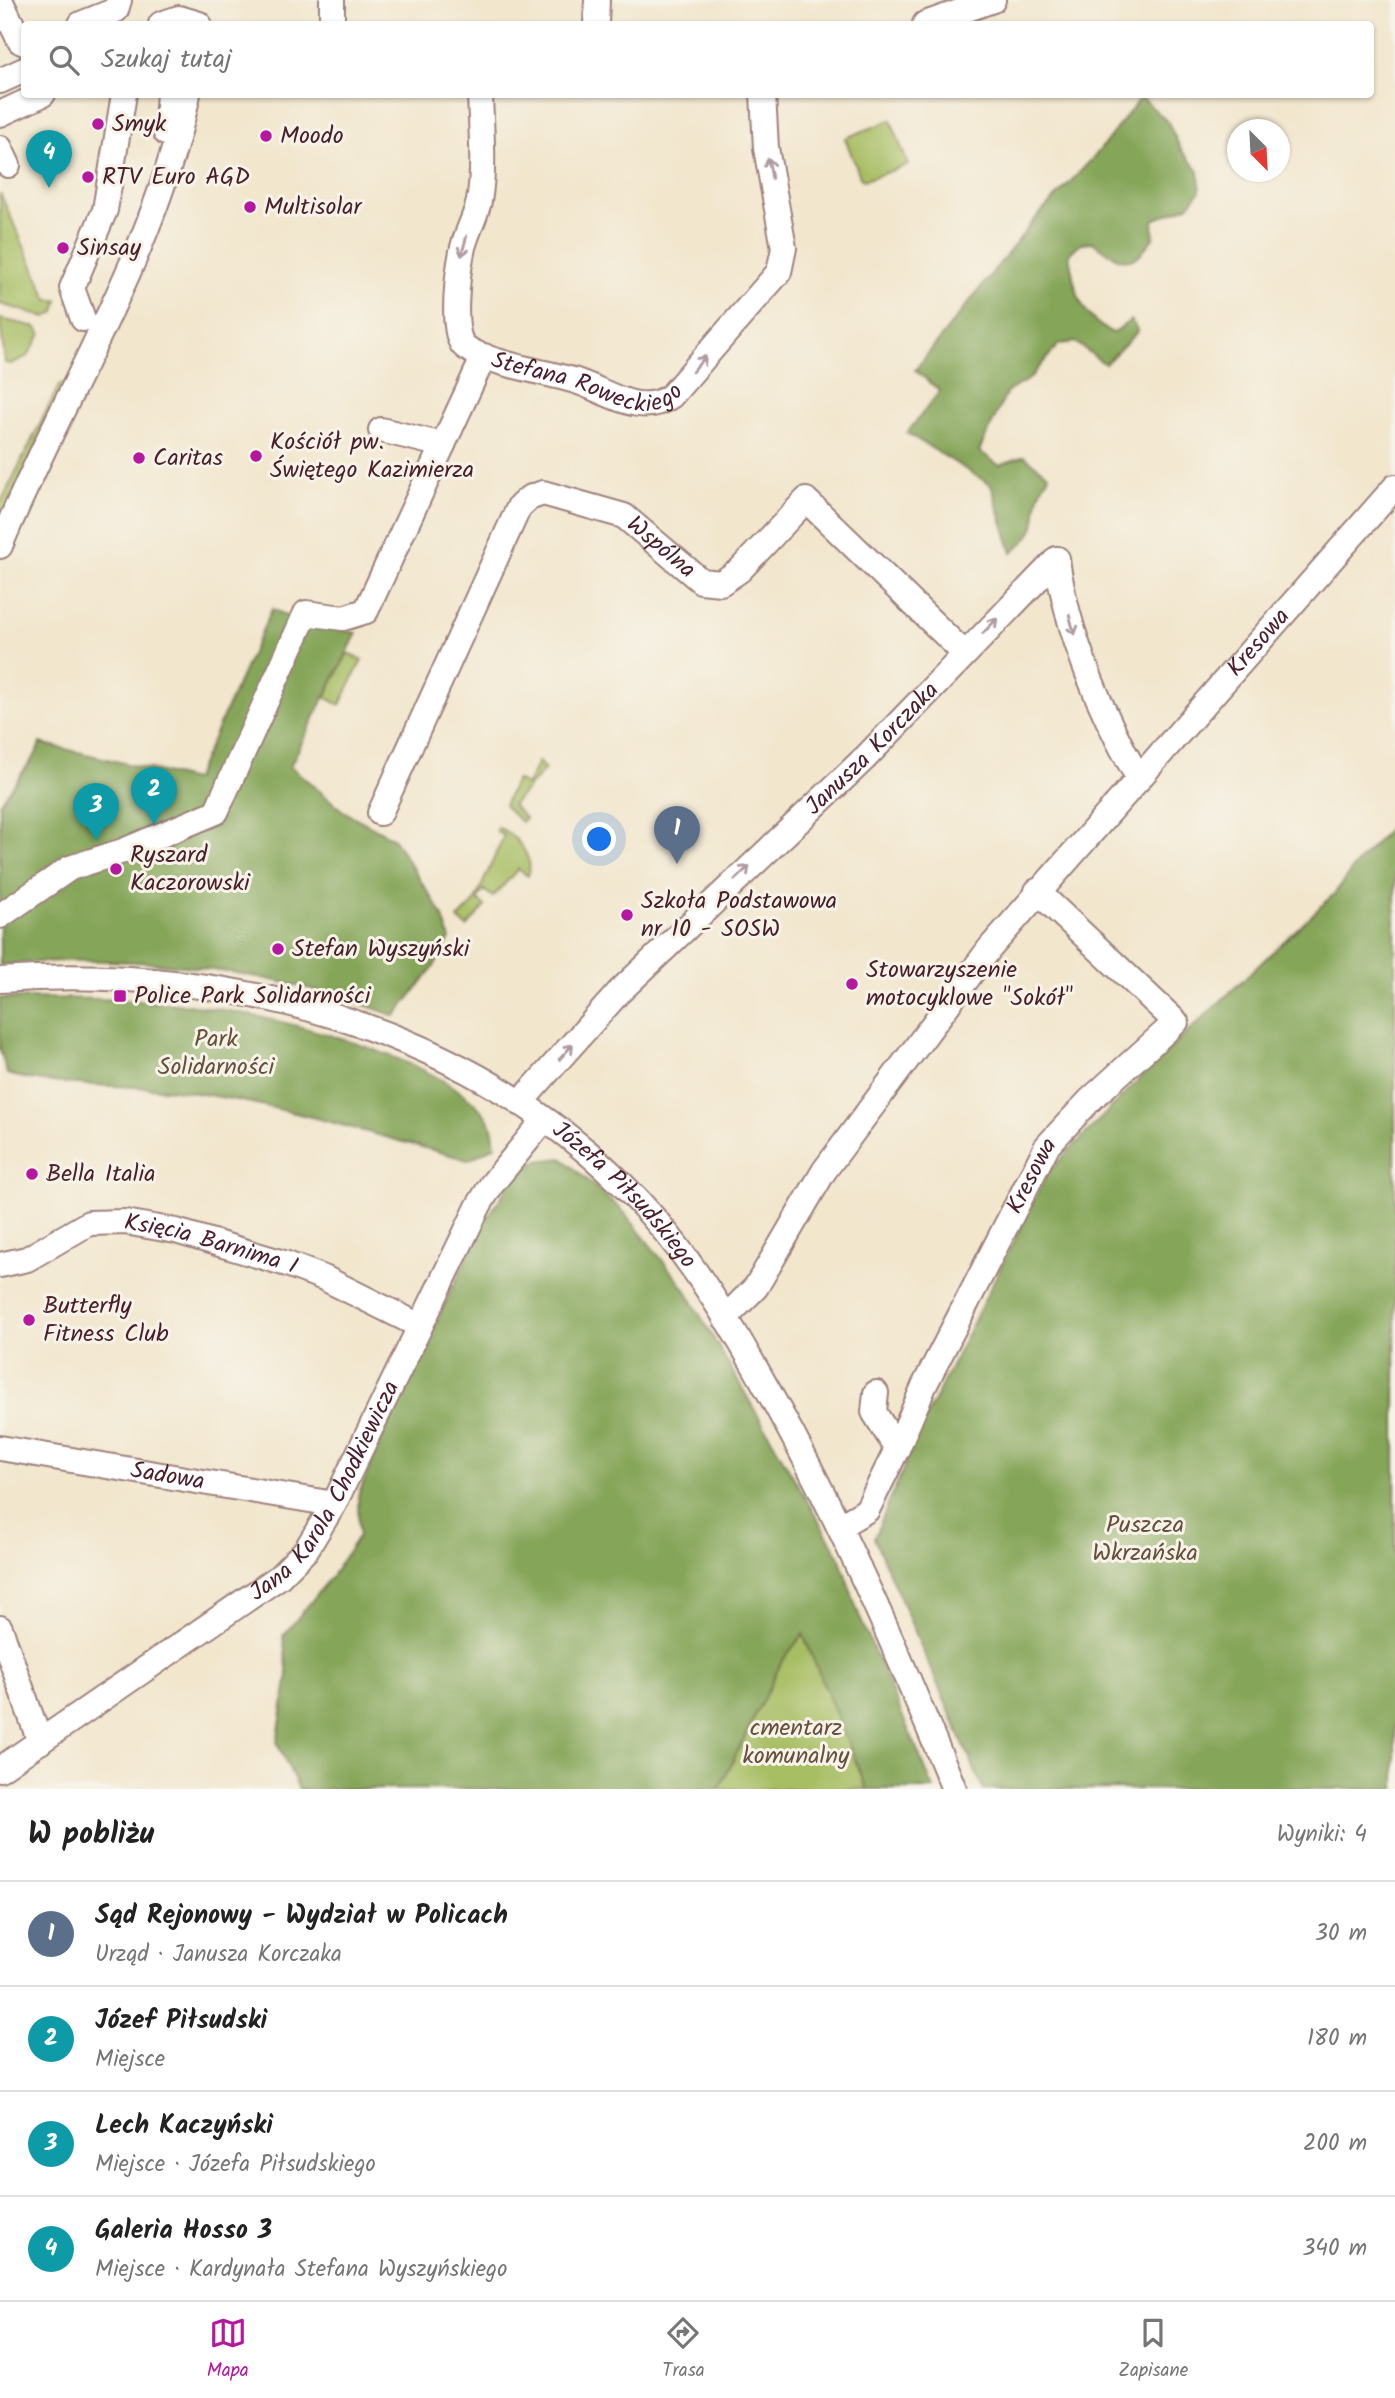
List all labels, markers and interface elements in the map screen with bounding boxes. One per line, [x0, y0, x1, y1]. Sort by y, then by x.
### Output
search box [21, 21, 1374, 98]
text: Szukaj tutaj [101, 39, 232, 81]
icon: search [45, 41, 83, 79]
place label: Smyk [112, 105, 167, 144]
marker: Smyk [90, 116, 106, 132]
place label: Moodo [280, 117, 344, 156]
north arrow [1227, 119, 1290, 182]
marker: Moodo [258, 128, 274, 144]
pin: 4 [26, 130, 72, 188]
one-way arrow [763, 157, 776, 180]
place label: RTV Euro AGD [102, 158, 250, 197]
marker: RTV Euro AGD [80, 169, 96, 185]
place label: Multisolar [264, 188, 364, 227]
marker: Multisolar [242, 199, 258, 215]
place label: Sinsay [77, 229, 142, 268]
one-way arrow [457, 234, 470, 256]
marker: Sinsay [55, 240, 71, 256]
street label: Stefana Roweckiego [486, 341, 693, 424]
one-way arrow [691, 355, 707, 373]
place label: Kościół pw. Świętego Kazimierza [270, 423, 474, 490]
place label: Caritas [153, 439, 223, 478]
marker: Kościół pw. Świętego Kazimierza [248, 448, 264, 464]
marker: Caritas [131, 450, 147, 466]
street label: Wspólna [617, 506, 705, 588]
street label: Kresowa [1217, 599, 1300, 686]
one-way arrow [1067, 614, 1080, 636]
one-way arrow [982, 618, 999, 635]
street label: Janusza Korczaka [796, 672, 948, 825]
pin: 2 [131, 767, 177, 825]
pin: 3 [73, 783, 119, 841]
pin: 1 [654, 806, 700, 864]
your location [582, 822, 616, 856]
place label: Ryszard Kaczorowski [130, 836, 251, 903]
marker: Ryszard Kaczorowski [108, 861, 124, 877]
one-way arrow [733, 864, 750, 881]
place label: Szkoła Podstawowa nr 10 - SOSW [641, 882, 837, 949]
marker: Szkoła Podstawowa nr 10 - SOSW [619, 907, 635, 923]
place label: Stefan Wyszyński [292, 930, 471, 969]
marker: Stefan Wyszyński [270, 941, 286, 957]
place label: Stowarzyszenie motocyklowe "Sokół" [866, 951, 1073, 1018]
marker: Stowarzyszenie motocyklowe "Sokół" [844, 976, 860, 992]
place label: Police Park Solidarności [134, 977, 372, 1016]
marker: Police Park Solidarności [112, 988, 128, 1004]
park label: Park Solidarności [158, 1020, 276, 1087]
one-way arrow [557, 1044, 574, 1061]
street label: Józefa Piłsudskiego [543, 1111, 707, 1277]
street label: Kresowa [996, 1127, 1066, 1221]
place label: Bella Italia [46, 1155, 156, 1194]
marker: Bella Italia [24, 1166, 40, 1182]
street label: Księcia Barnima I [121, 1203, 303, 1286]
place label: Butterfly Fitness Club [43, 1287, 169, 1354]
marker: Butterfly Fitness Club [21, 1312, 37, 1328]
street label: Jana Karola Chodkiewicza [241, 1374, 410, 1611]
street label: Sadowa [128, 1451, 208, 1501]
park label: Puszcza Wkrzańska [1092, 1506, 1198, 1573]
park label: cmentarz komunalny [743, 1709, 850, 1776]
text: W pobliżu [28, 1811, 154, 1859]
text: Wyniki: 4 [1277, 1817, 1367, 1853]
text: Sąd Rejonowy - Wydział w Policach [95, 1895, 508, 1937]
text: 1 [48, 1916, 54, 1952]
text: 30 m [1315, 1916, 1367, 1952]
text: Urząd · Janusza Korczaka [95, 1937, 342, 1973]
text: Józef Piłsudski [95, 2000, 267, 2042]
text: 2 [44, 2021, 58, 2057]
text: 180 m [1307, 2021, 1367, 2057]
text: Miejsce [95, 2042, 165, 2078]
text: Lech Kaczyński [95, 2105, 273, 2147]
text: 3 [45, 2126, 57, 2162]
text: 200 m [1303, 2126, 1367, 2162]
text: Miejsce · Józefa Piłsudskiego [95, 2147, 376, 2183]
text: Galeria Hosso 3 [95, 2210, 272, 2252]
text: 4 [45, 2231, 57, 2267]
text: 340 m [1302, 2231, 1367, 2267]
text: Miejsce · Kardynała Stefana Wyszyńskiego [95, 2252, 507, 2288]
tab: Mapa [207, 2314, 249, 2386]
tab: Trasa [662, 2314, 705, 2386]
tab: Zapisane [1118, 2314, 1188, 2386]

